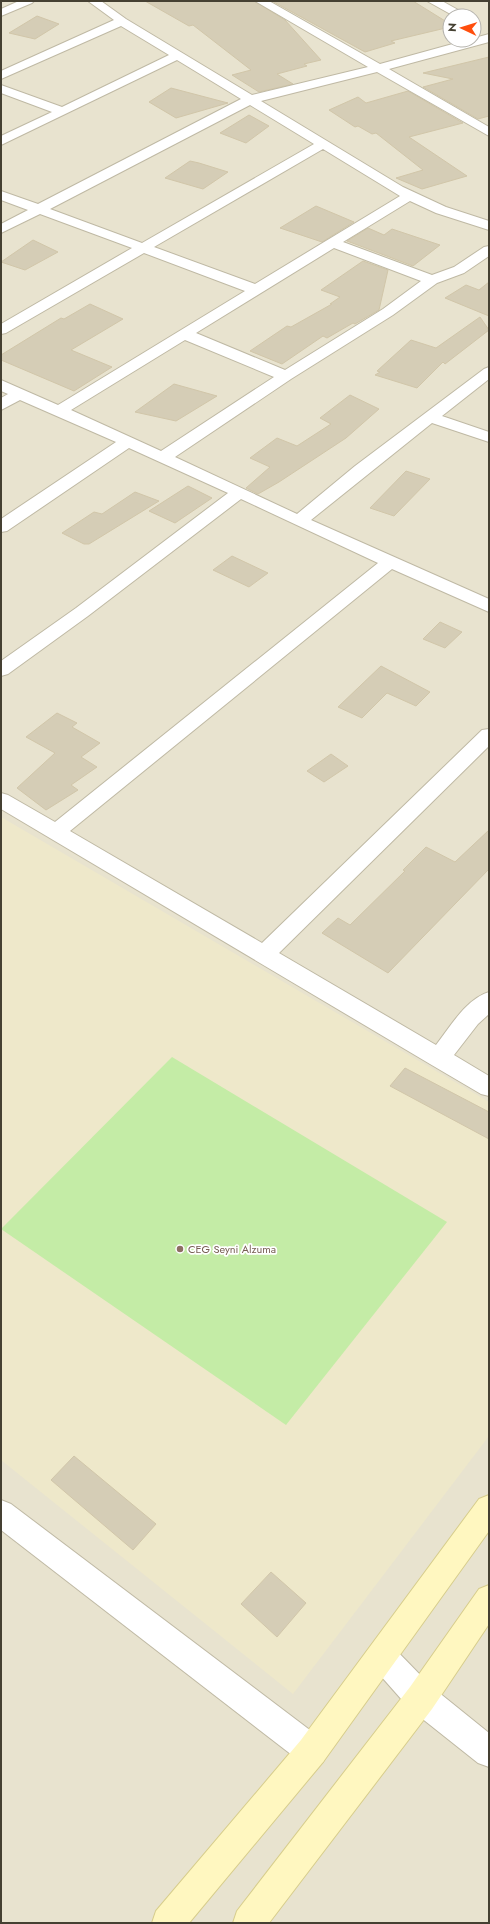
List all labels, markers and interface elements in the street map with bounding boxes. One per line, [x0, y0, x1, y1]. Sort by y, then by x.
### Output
north arrow [442, 8, 482, 48]
text: N [444, 22, 460, 32]
place label: CEG Seyni Alzuma [188, 1241, 276, 1257]
marker: CEG Seyni Alzuma [175, 1244, 185, 1254]

